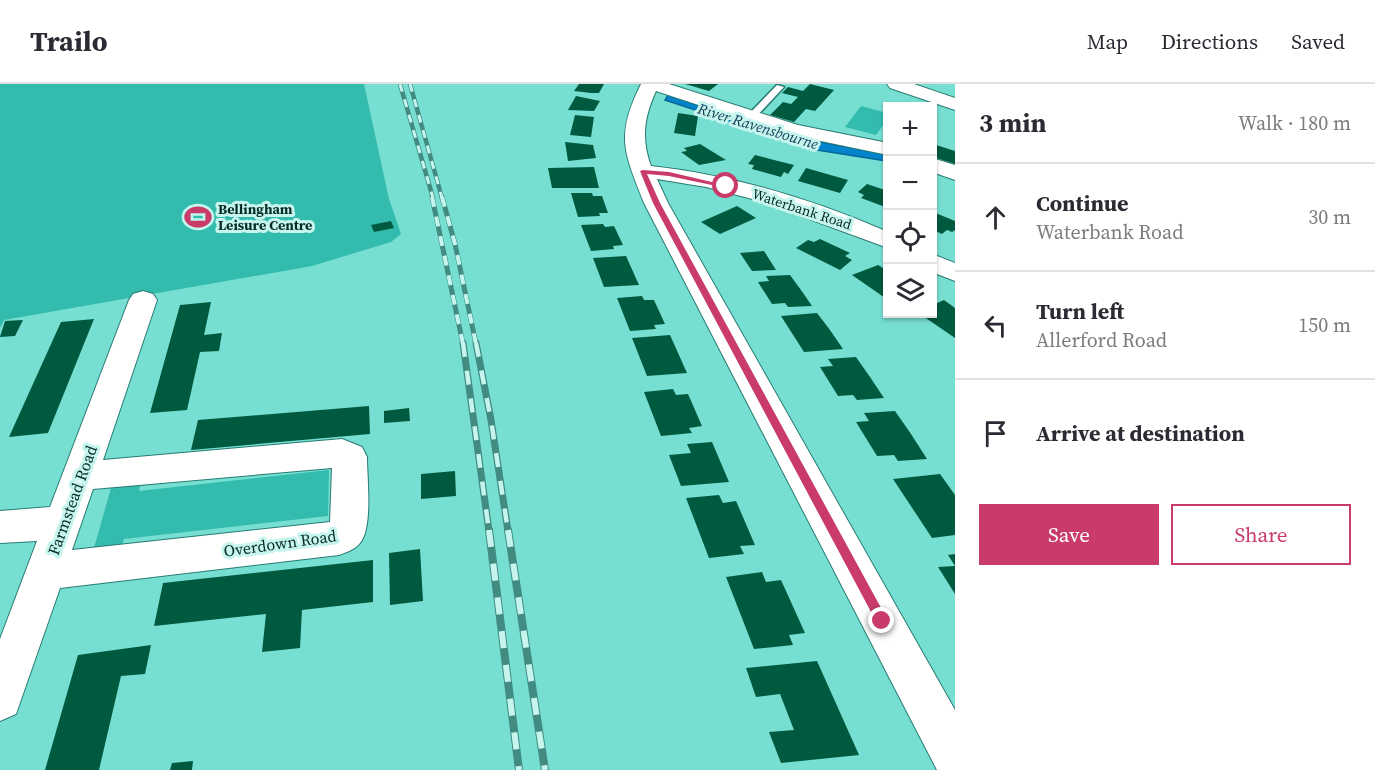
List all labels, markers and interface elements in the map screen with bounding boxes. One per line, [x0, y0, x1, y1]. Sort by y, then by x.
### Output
text: Trailo [30, 22, 108, 60]
text: Map [1087, 27, 1128, 56]
text: Directions [1161, 27, 1258, 56]
text: Saved [1291, 27, 1345, 56]
water label: River Ravensbourne [694, 97, 821, 154]
map controls [883, 102, 937, 318]
button: + [883, 102, 937, 156]
text: 3 min [979, 105, 1046, 141]
text: Walk · 180 m [1238, 109, 1351, 137]
button: − [883, 156, 937, 210]
route start [712, 172, 738, 198]
street label: Waterbank Road [750, 184, 854, 234]
text: Continue [1036, 188, 1129, 218]
place label: Bellingham Leisure Centre [218, 199, 312, 235]
icon: ahead [979, 201, 1012, 234]
sports icon: Bellingham Leisure Centre [183, 202, 213, 232]
text: 30 m [1308, 203, 1351, 231]
button: locate [883, 210, 937, 264]
text: Waterbank Road [1036, 218, 1184, 246]
button: layers [883, 264, 937, 318]
text: Turn left [1036, 296, 1124, 326]
icon: left [979, 309, 1012, 342]
text: 150 m [1298, 311, 1351, 339]
text: Allerford Road [1036, 326, 1167, 354]
icon: arrive [979, 417, 1012, 450]
text: Arrive at destination [1036, 418, 1245, 448]
street label: Farmstead Road [42, 442, 102, 558]
button: Save [979, 504, 1159, 565]
button: Share [1171, 504, 1351, 565]
street label: Overdown Road [222, 524, 338, 562]
route end [868, 607, 894, 633]

